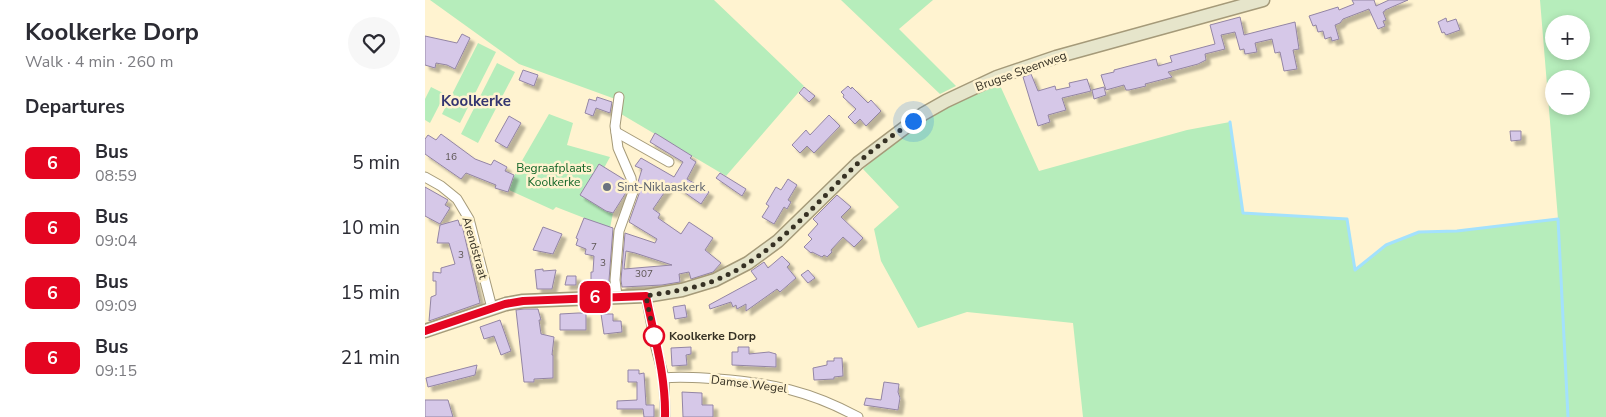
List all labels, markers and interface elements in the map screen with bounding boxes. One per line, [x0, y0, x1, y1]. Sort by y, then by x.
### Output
map controls [1545, 15, 1590, 115]
button: + [1545, 15, 1590, 60]
text: Koolkerke Dorp [25, 16, 199, 48]
button: heart [348, 17, 400, 69]
street label: Brugse Steenweg [973, 47, 1069, 95]
text: Walk · 4 min · 260 m [25, 51, 173, 73]
button: − [1545, 70, 1590, 115]
district label: Koolkerke [441, 91, 511, 111]
text: Departures [25, 94, 125, 120]
your location [901, 109, 926, 134]
text: Bus [95, 139, 128, 165]
text: 5 min [352, 150, 400, 176]
house number: 16 [445, 150, 457, 164]
text: 6 [47, 151, 58, 175]
park label: Begraafplaats Koolkerke [516, 160, 592, 190]
text: 08:59 [95, 165, 137, 187]
place label: Sint-Niklaaskerk [617, 179, 706, 195]
marker: Sint-Niklaaskerk [601, 181, 613, 193]
text: Bus [95, 204, 128, 230]
text: 10 min [341, 215, 400, 241]
street label: Arendstraat [458, 215, 492, 282]
text: 6 [47, 216, 58, 240]
text: 09:04 [95, 230, 137, 252]
house number: 7 [591, 240, 597, 254]
house number: 3 [458, 248, 464, 262]
house number: 3 [600, 256, 606, 270]
house number: 307 [635, 267, 653, 281]
text: Bus [95, 269, 128, 295]
text: 15 min [341, 280, 400, 306]
text: 6 [47, 281, 58, 305]
line badge: 6 [579, 281, 611, 313]
text: 6 [590, 285, 600, 309]
text: 09:09 [95, 295, 137, 317]
marker: Koolkerke Dorp [643, 325, 665, 347]
place label: Koolkerke Dorp [669, 328, 756, 344]
text: Bus [95, 334, 128, 360]
text: 21 min [341, 345, 400, 371]
text: 6 [47, 346, 58, 370]
text: 09:15 [95, 360, 137, 382]
street label: Damse Wegel [710, 371, 788, 397]

